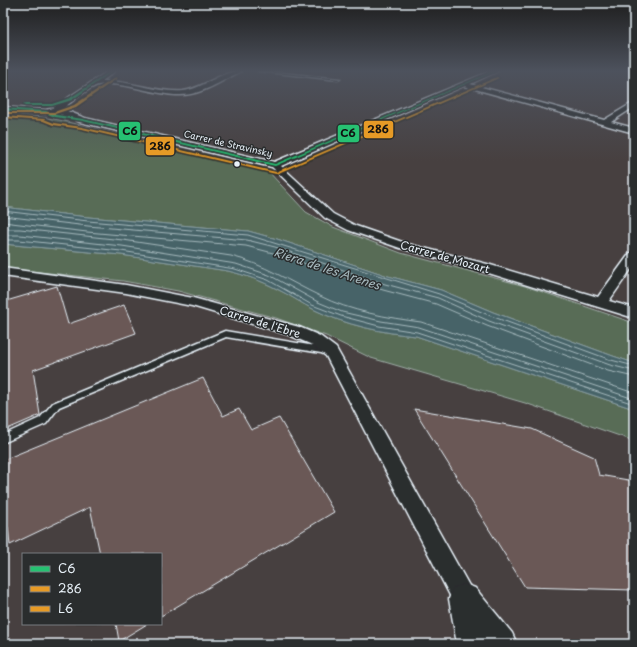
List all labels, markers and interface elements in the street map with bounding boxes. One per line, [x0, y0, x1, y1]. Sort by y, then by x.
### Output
line badge: 286 [363, 120, 394, 139]
text: 286 [367, 120, 389, 137]
line badge: C6 [118, 121, 141, 141]
text: C6 [122, 122, 138, 139]
line badge: C6 [337, 124, 360, 143]
text: C6 [340, 124, 356, 141]
street label: Carrer de Stravinsky [182, 126, 274, 160]
line badge: 286 [145, 136, 175, 156]
text: 286 [149, 137, 171, 154]
unlabelled marker [232, 159, 242, 169]
street label: Carrer de Mozart [398, 236, 492, 278]
water label: Riera de les Arenes [272, 242, 384, 294]
street label: Carrer de l'Ebre [218, 301, 303, 342]
legend [22, 553, 162, 625]
text: C6 [58, 559, 75, 577]
text: 286 [58, 579, 82, 597]
text: L6 [58, 599, 73, 617]

